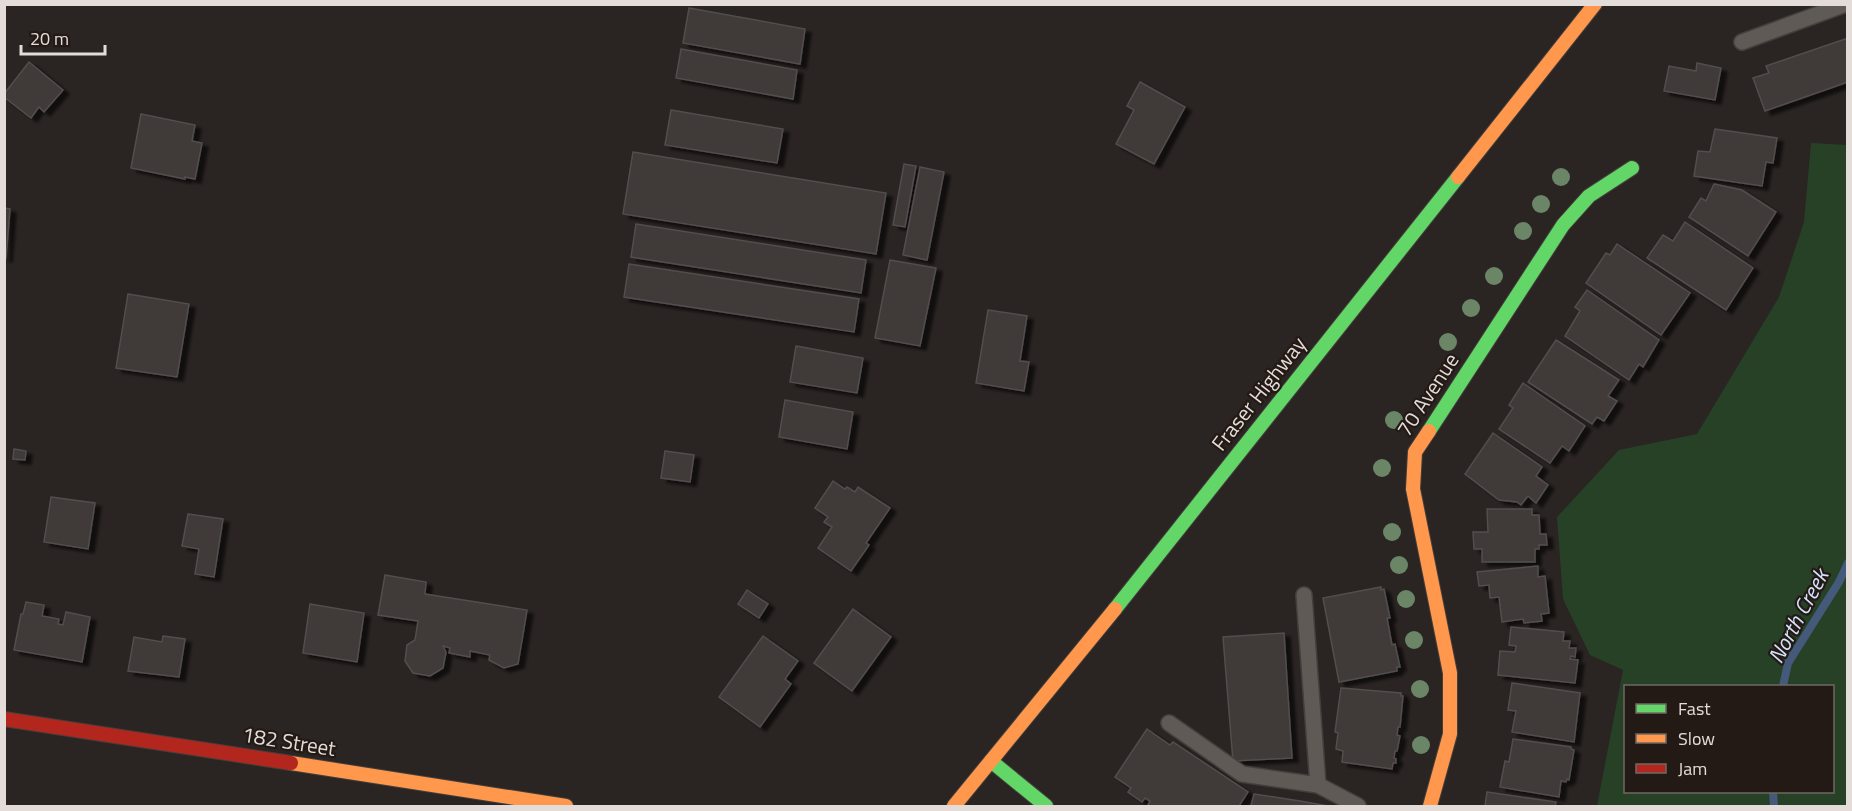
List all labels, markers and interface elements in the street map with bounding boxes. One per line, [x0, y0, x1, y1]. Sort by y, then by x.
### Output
scale bar [21, 18, 105, 56]
text: 20 m [30, 25, 69, 52]
street label: Fraser Highway [1203, 329, 1313, 458]
street label: 70 Avenue [1388, 346, 1466, 443]
water label: North Creek [1759, 561, 1838, 669]
legend [1624, 685, 1834, 793]
text: Fast [1678, 695, 1711, 722]
street label: 182 Street [240, 718, 339, 764]
text: Slow [1678, 725, 1715, 752]
text: Jam [1678, 755, 1707, 782]

